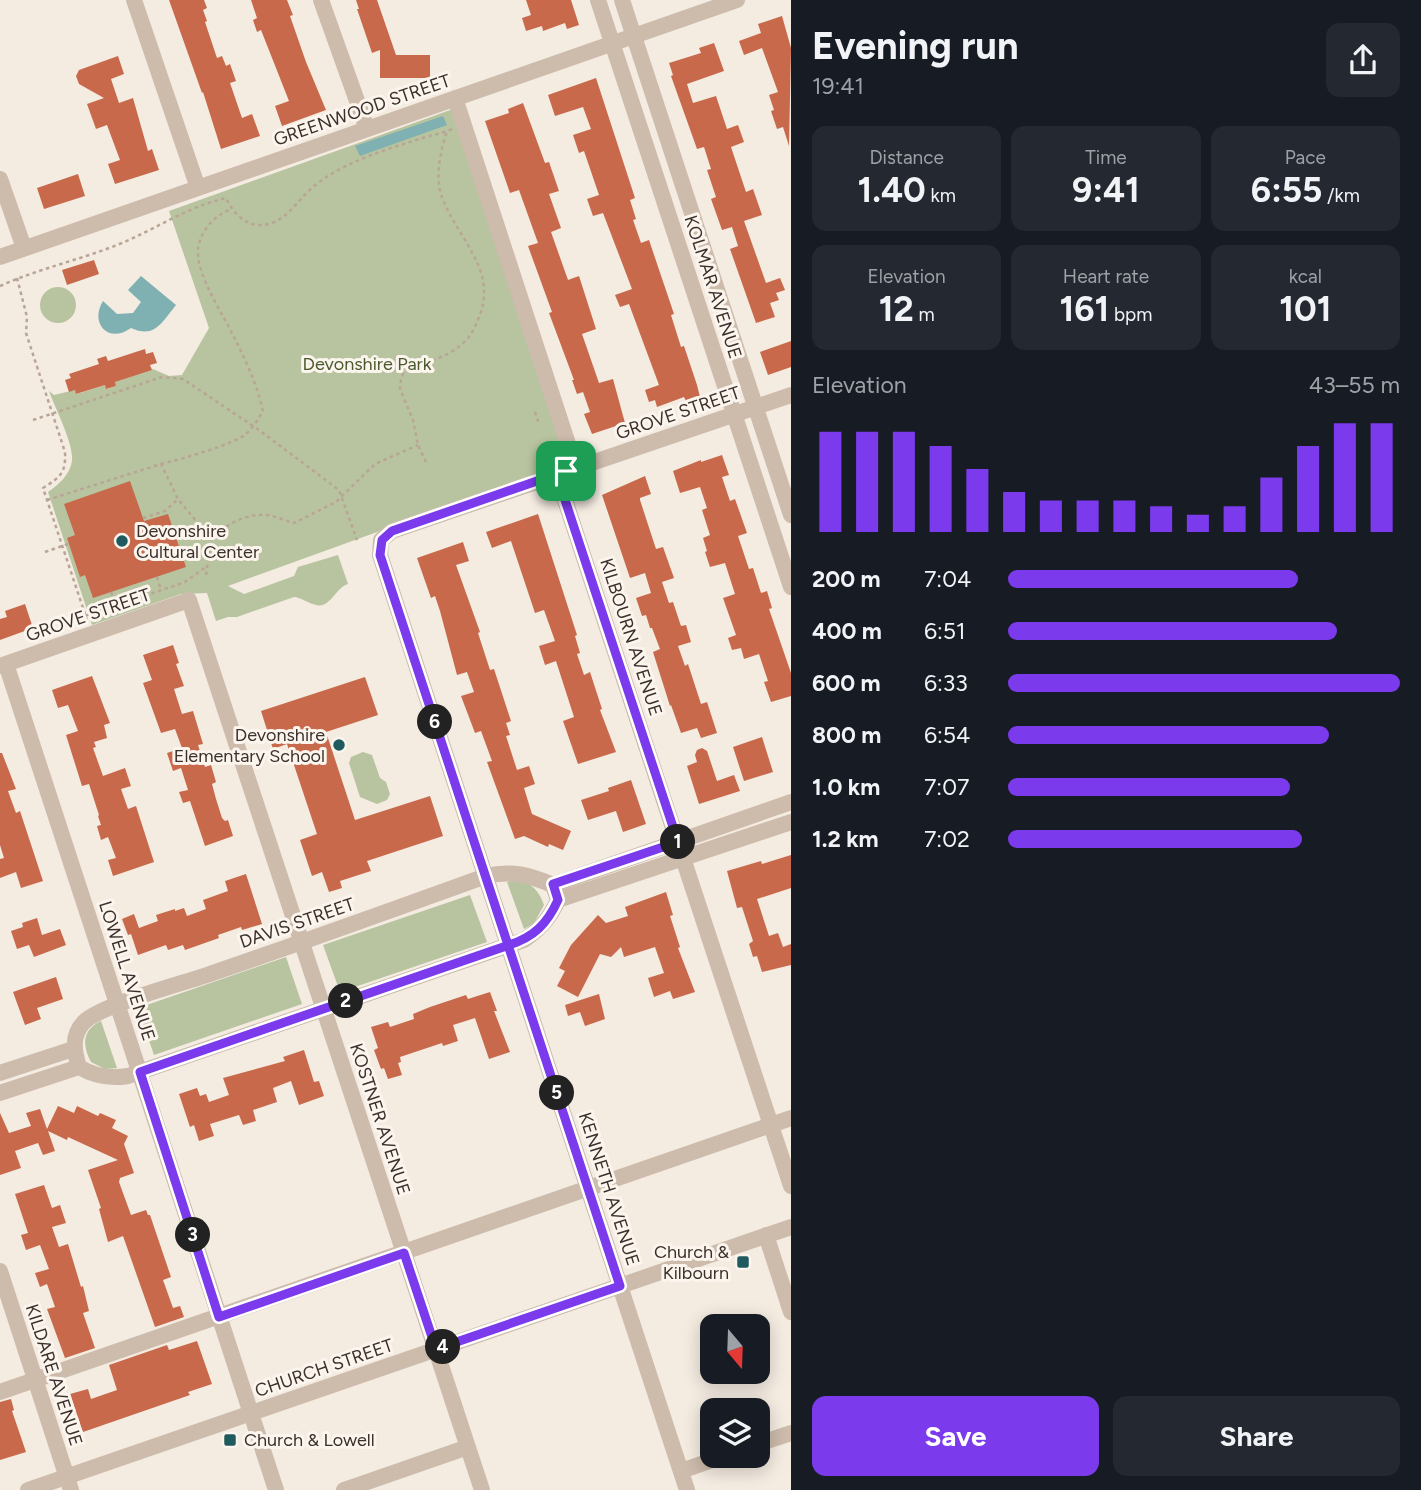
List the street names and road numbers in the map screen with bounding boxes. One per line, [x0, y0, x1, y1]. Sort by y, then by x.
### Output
street label: GREENWOOD STREET [271, 69, 453, 151]
street label: KOLMAR AVENUE [679, 213, 747, 361]
street label: GROVE STREET [613, 381, 743, 445]
street label: KILBOURN AVENUE [595, 555, 667, 719]
street label: GROVE STREET [23, 583, 153, 647]
street label: DAVIS STREET [237, 893, 357, 953]
street label: LOWELL AVENUE [94, 898, 160, 1044]
street label: KOSTNER AVENUE [345, 1040, 415, 1198]
street label: KENNETH AVENUE [574, 1110, 644, 1268]
street label: KILDARE AVENUE [21, 1301, 87, 1449]
street label: CHURCH STREET [252, 1334, 396, 1402]

